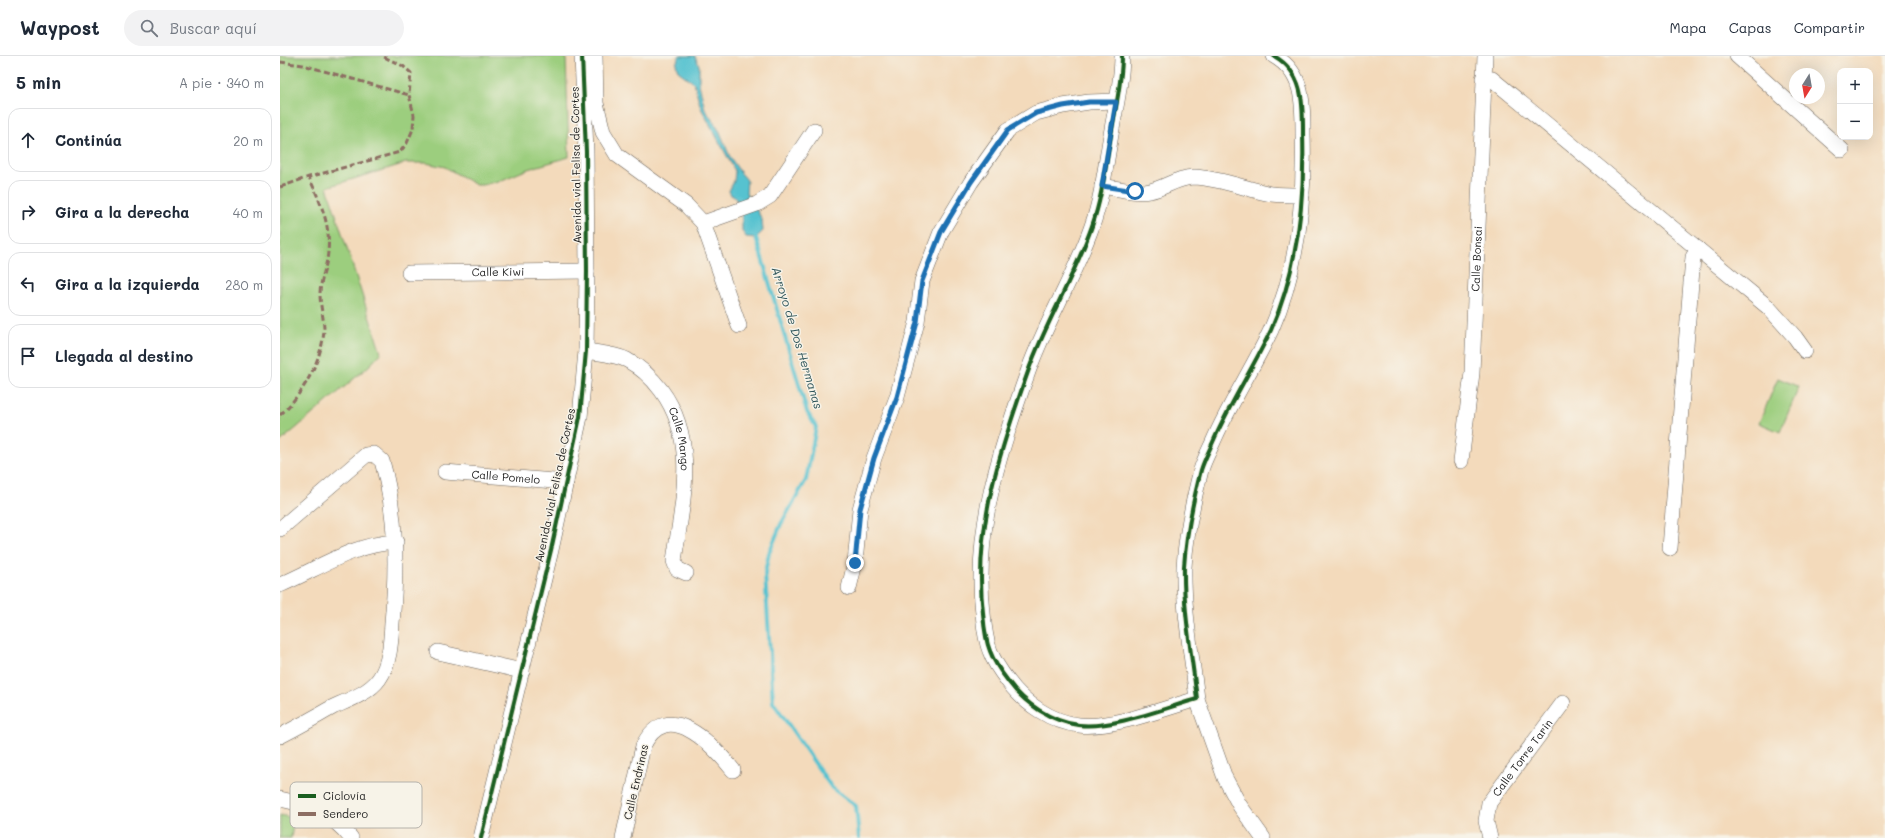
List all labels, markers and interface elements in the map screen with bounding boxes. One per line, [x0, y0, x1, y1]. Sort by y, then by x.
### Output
search box [124, 10, 404, 46]
text: Waypost [20, 15, 100, 40]
icon: search [138, 17, 160, 39]
text: Buscar aquí [170, 18, 257, 38]
text: Mapa [1670, 18, 1707, 37]
text: Capas [1729, 18, 1772, 37]
text: Compartir [1794, 18, 1865, 37]
north arrow [1789, 68, 1825, 104]
map controls [1837, 68, 1873, 140]
button: + [1837, 68, 1873, 104]
text: 5 min [16, 71, 61, 93]
text: A pie · 340 m [179, 74, 264, 91]
street label: Avenida vial Felisa de Cortes [567, 86, 584, 244]
button: − [1837, 104, 1873, 140]
icon: ahead [17, 129, 39, 151]
text: Continúa [55, 130, 122, 150]
text: 20 m [233, 132, 263, 149]
route start [1126, 182, 1144, 200]
icon: right [17, 201, 39, 223]
text: Gira a la derecha [55, 202, 189, 222]
text: 40 m [233, 204, 263, 221]
street label: Calle Bonsai [1467, 226, 1485, 292]
street label: Calle Kiwi [472, 264, 524, 279]
water label: Arroyo de Dos Hermanas [769, 265, 827, 411]
icon: left [17, 273, 39, 295]
text: Gira a la izquierda [55, 274, 200, 294]
text: 280 m [225, 276, 263, 293]
icon: arrive [17, 345, 39, 367]
text: Llegada al destino [55, 346, 193, 366]
street label: Calle Mango [665, 404, 693, 471]
street label: Avenida vial Felisa de Cortes [531, 406, 578, 563]
street label: Calle Pomelo [471, 466, 541, 487]
route end [846, 554, 864, 572]
street label: Calle Torre Tarin [1488, 716, 1556, 799]
street label: Calle Endrinas [620, 743, 651, 821]
legend [290, 782, 422, 828]
text: Ciclovía [323, 788, 366, 803]
text: Sendero [323, 806, 368, 821]

